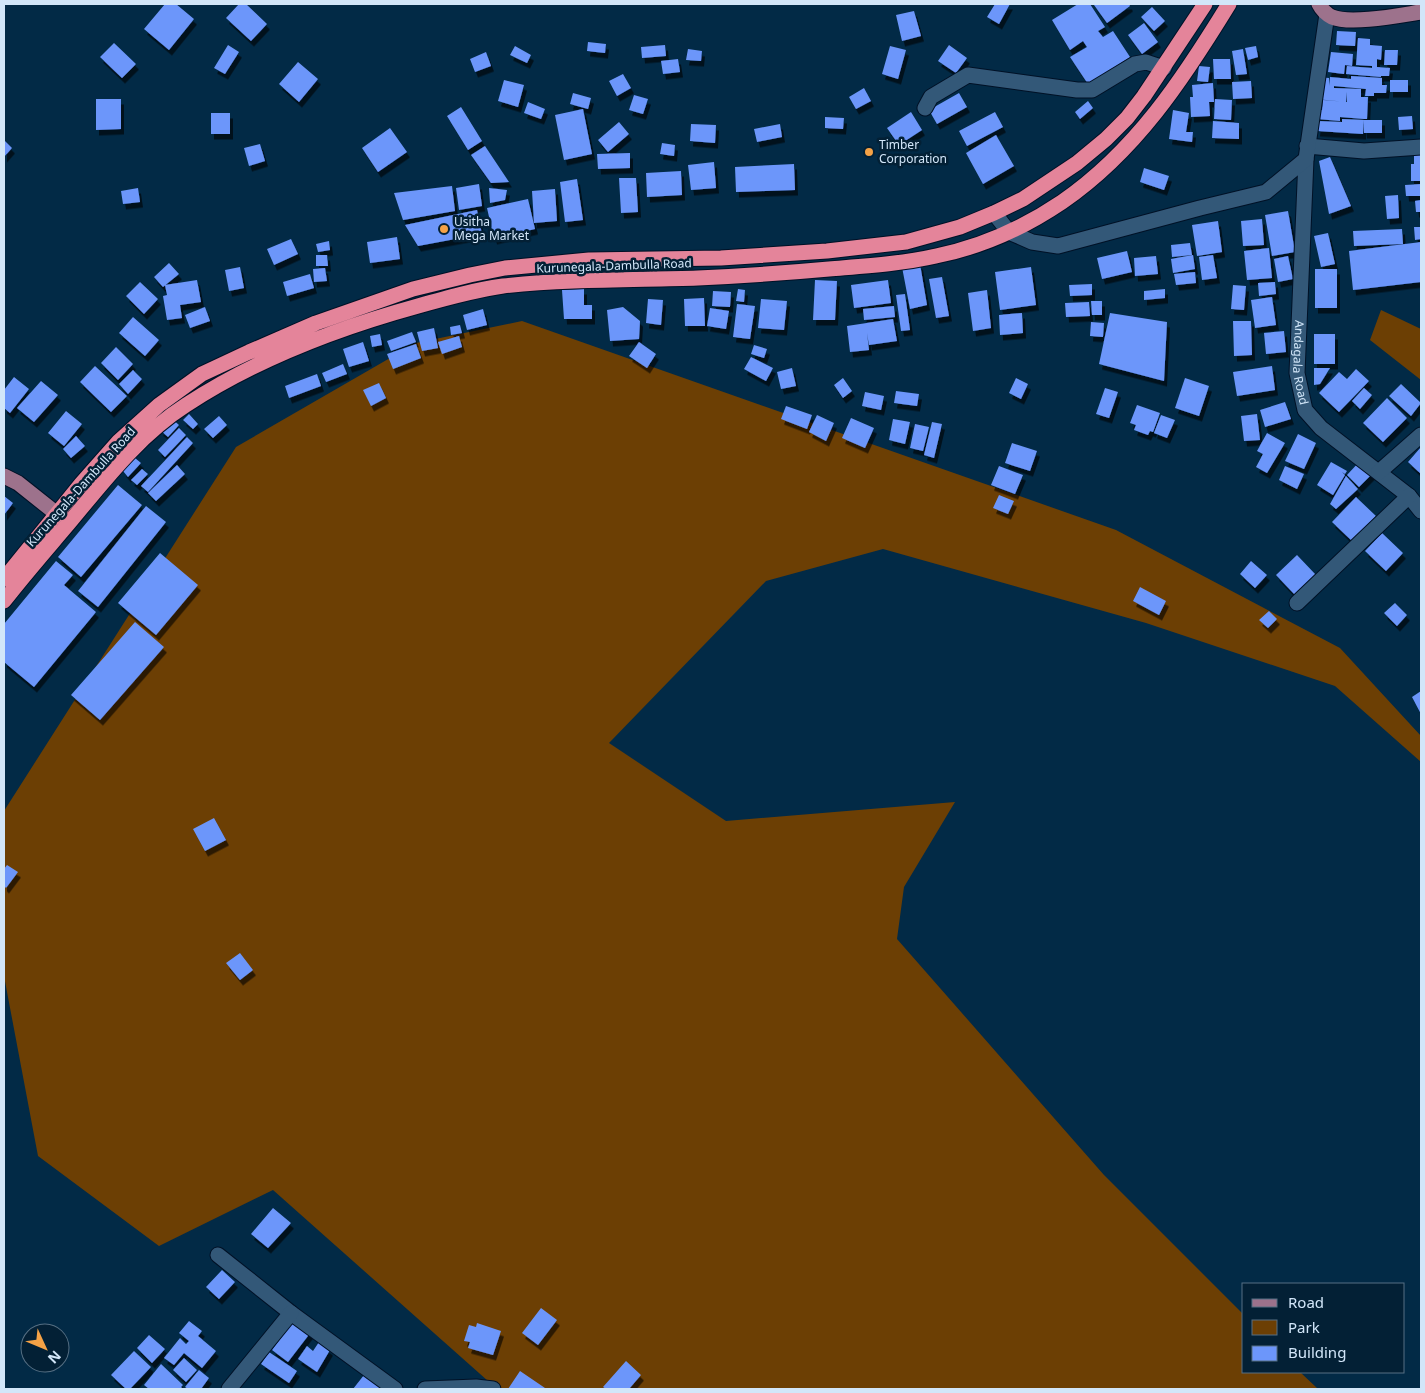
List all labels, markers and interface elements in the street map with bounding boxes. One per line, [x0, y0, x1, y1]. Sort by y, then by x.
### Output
place label: Timber Corporation [879, 136, 947, 167]
marker: Timber Corporation [863, 146, 875, 158]
place label: Usitha Mega Market [454, 213, 530, 244]
marker: Usitha Mega Market [438, 223, 450, 235]
street label: Kurunegala-Dambulla Road [536, 254, 692, 277]
street label: Andagala Road [1289, 320, 1313, 406]
street label: Kurunegala-Dambulla Road [22, 423, 139, 550]
legend [1242, 1283, 1405, 1373]
text: Road [1288, 1292, 1324, 1312]
text: Park [1288, 1317, 1320, 1337]
north arrow [20, 1323, 70, 1373]
text: Building [1288, 1342, 1346, 1362]
text: N [44, 1347, 66, 1368]

